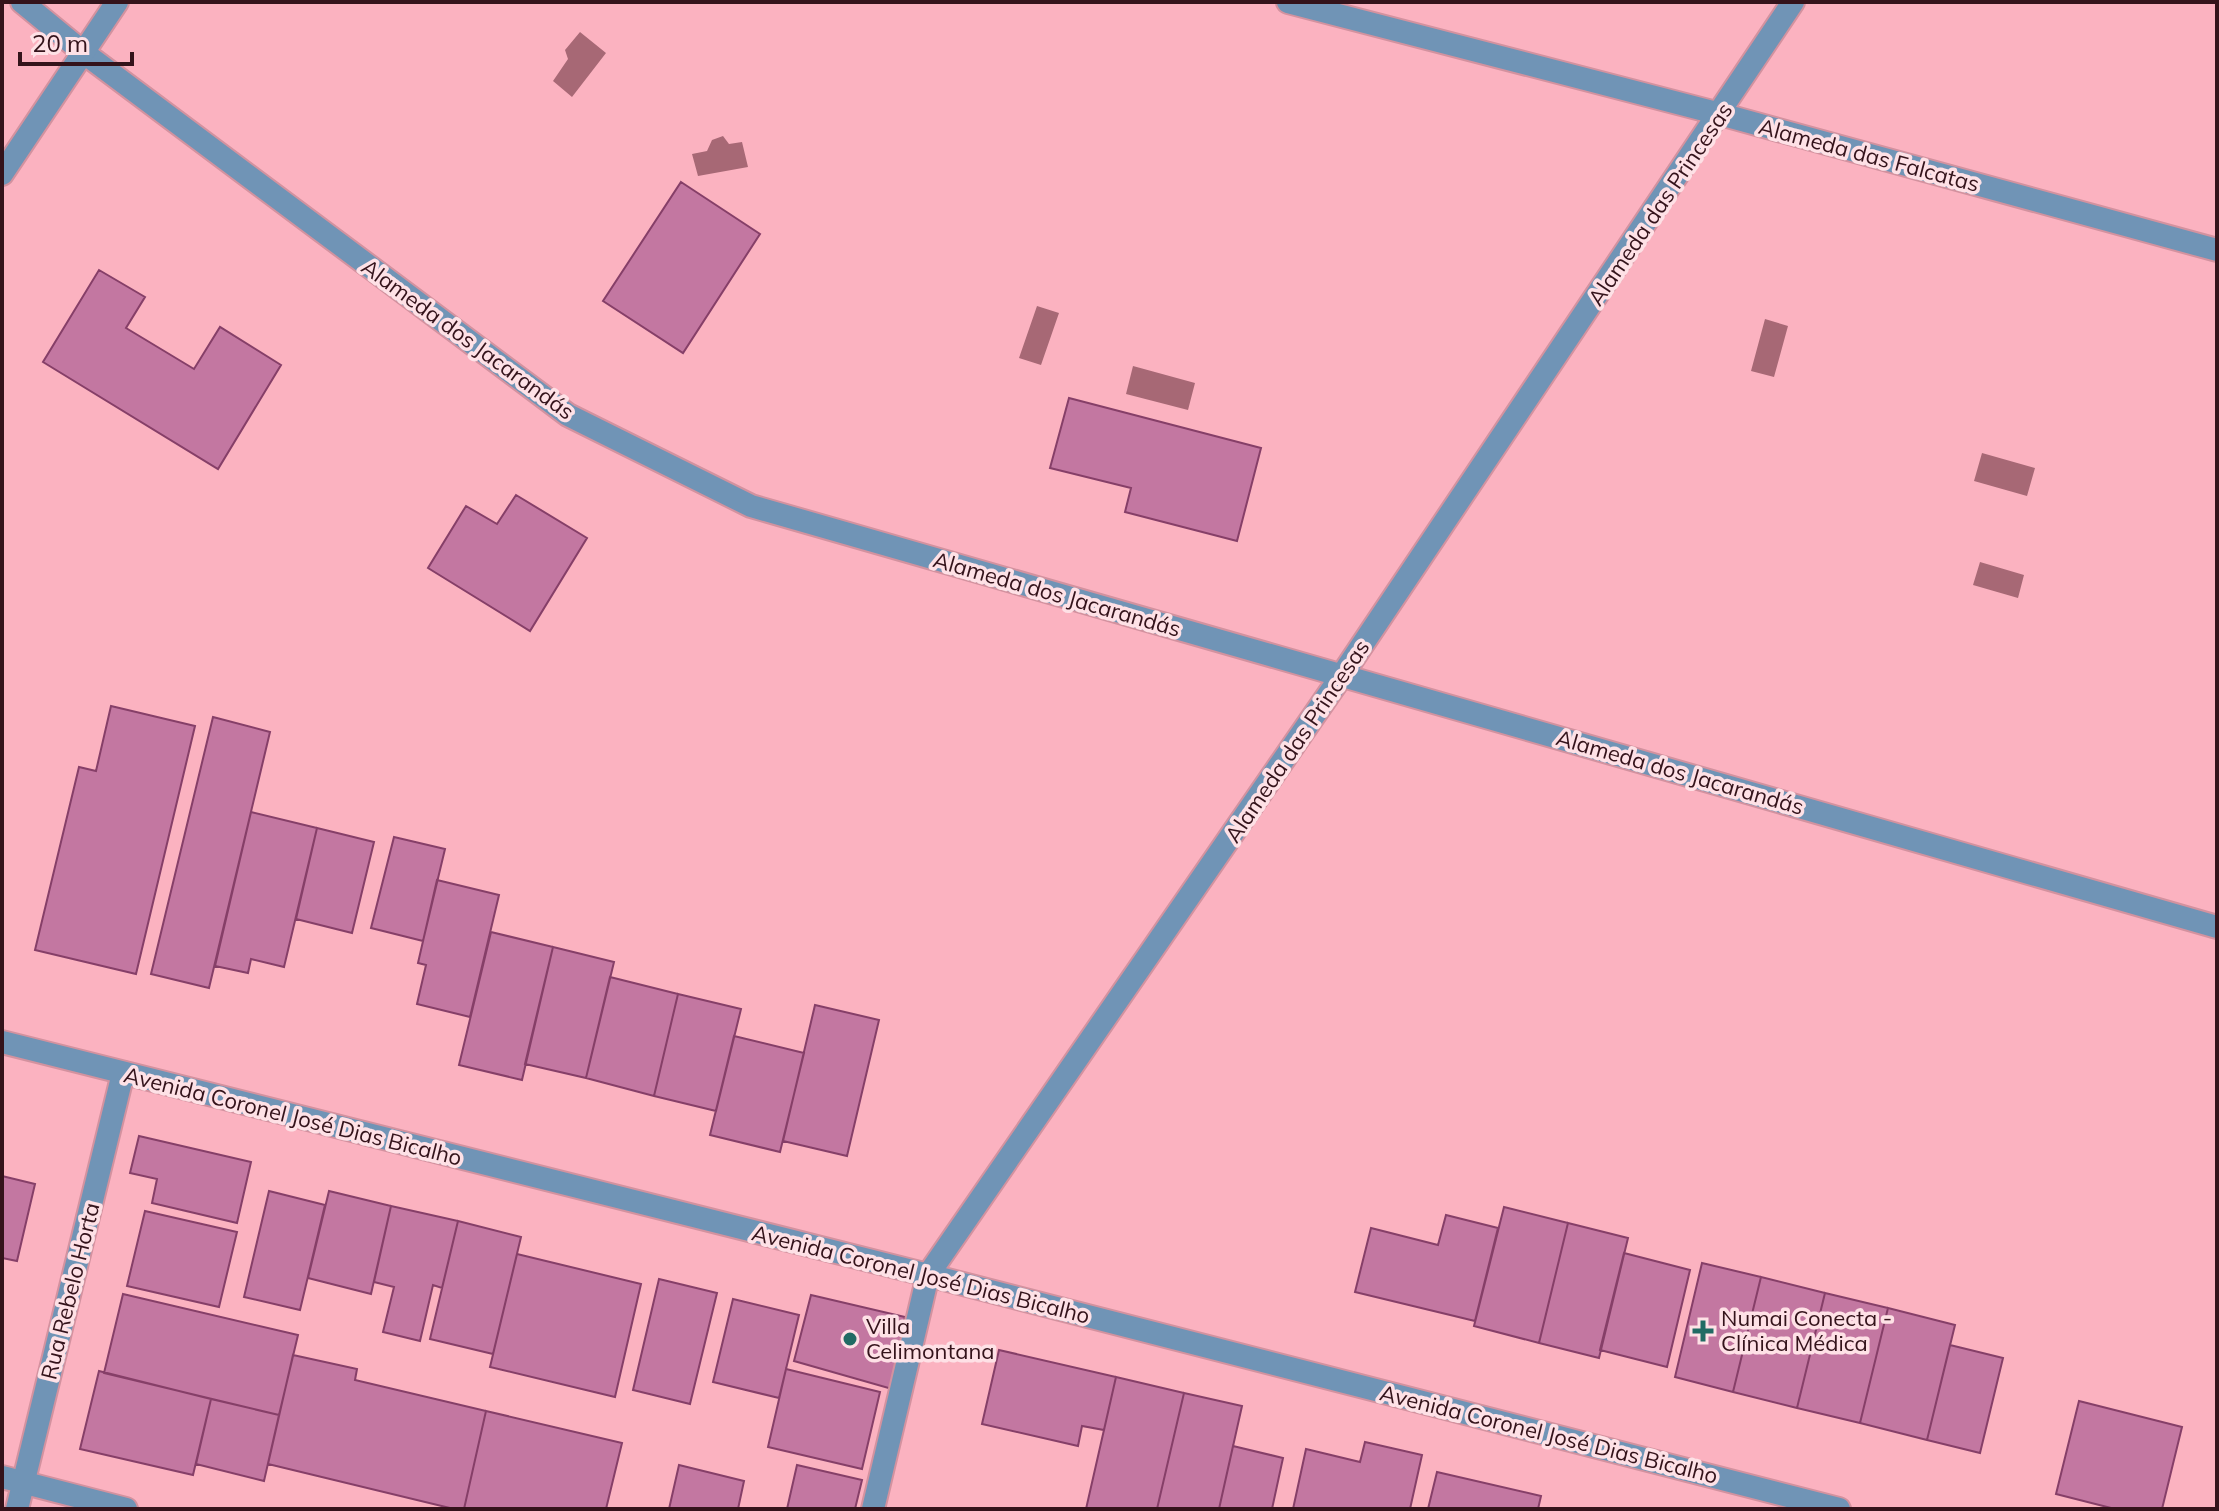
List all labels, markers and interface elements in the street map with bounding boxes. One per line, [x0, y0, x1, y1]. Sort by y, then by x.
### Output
scale bar [20, 16, 132, 66]
text: 20 m [32, 28, 88, 58]
street label: Alameda das Princesas [1582, 97, 1738, 311]
street label: Alameda das Falcatas [1756, 112, 1982, 198]
street label: Alameda dos Jacarandás [356, 252, 580, 426]
street label: Alameda dos Jacarandás [930, 545, 1184, 643]
street label: Alameda das Princesas [1219, 634, 1375, 848]
street label: Alameda dos Jacarandás [1553, 723, 1807, 821]
street label: Avenida Coronel José Dias Bicalho [121, 1060, 465, 1172]
street label: Rua Rebelo Horta [34, 1200, 106, 1382]
street label: Avenida Coronel José Dias Bicalho [749, 1218, 1093, 1330]
place label: Numai Conecta - Clínica Médica [1721, 1304, 1892, 1357]
place label: Villa Celimontana [866, 1312, 994, 1365]
marker: Numai Conecta - Clínica Médica [1692, 1320, 1714, 1342]
marker: Villa Celimontana [841, 1330, 859, 1348]
street label: Avenida Coronel José Dias Bicalho [1377, 1378, 1721, 1490]

